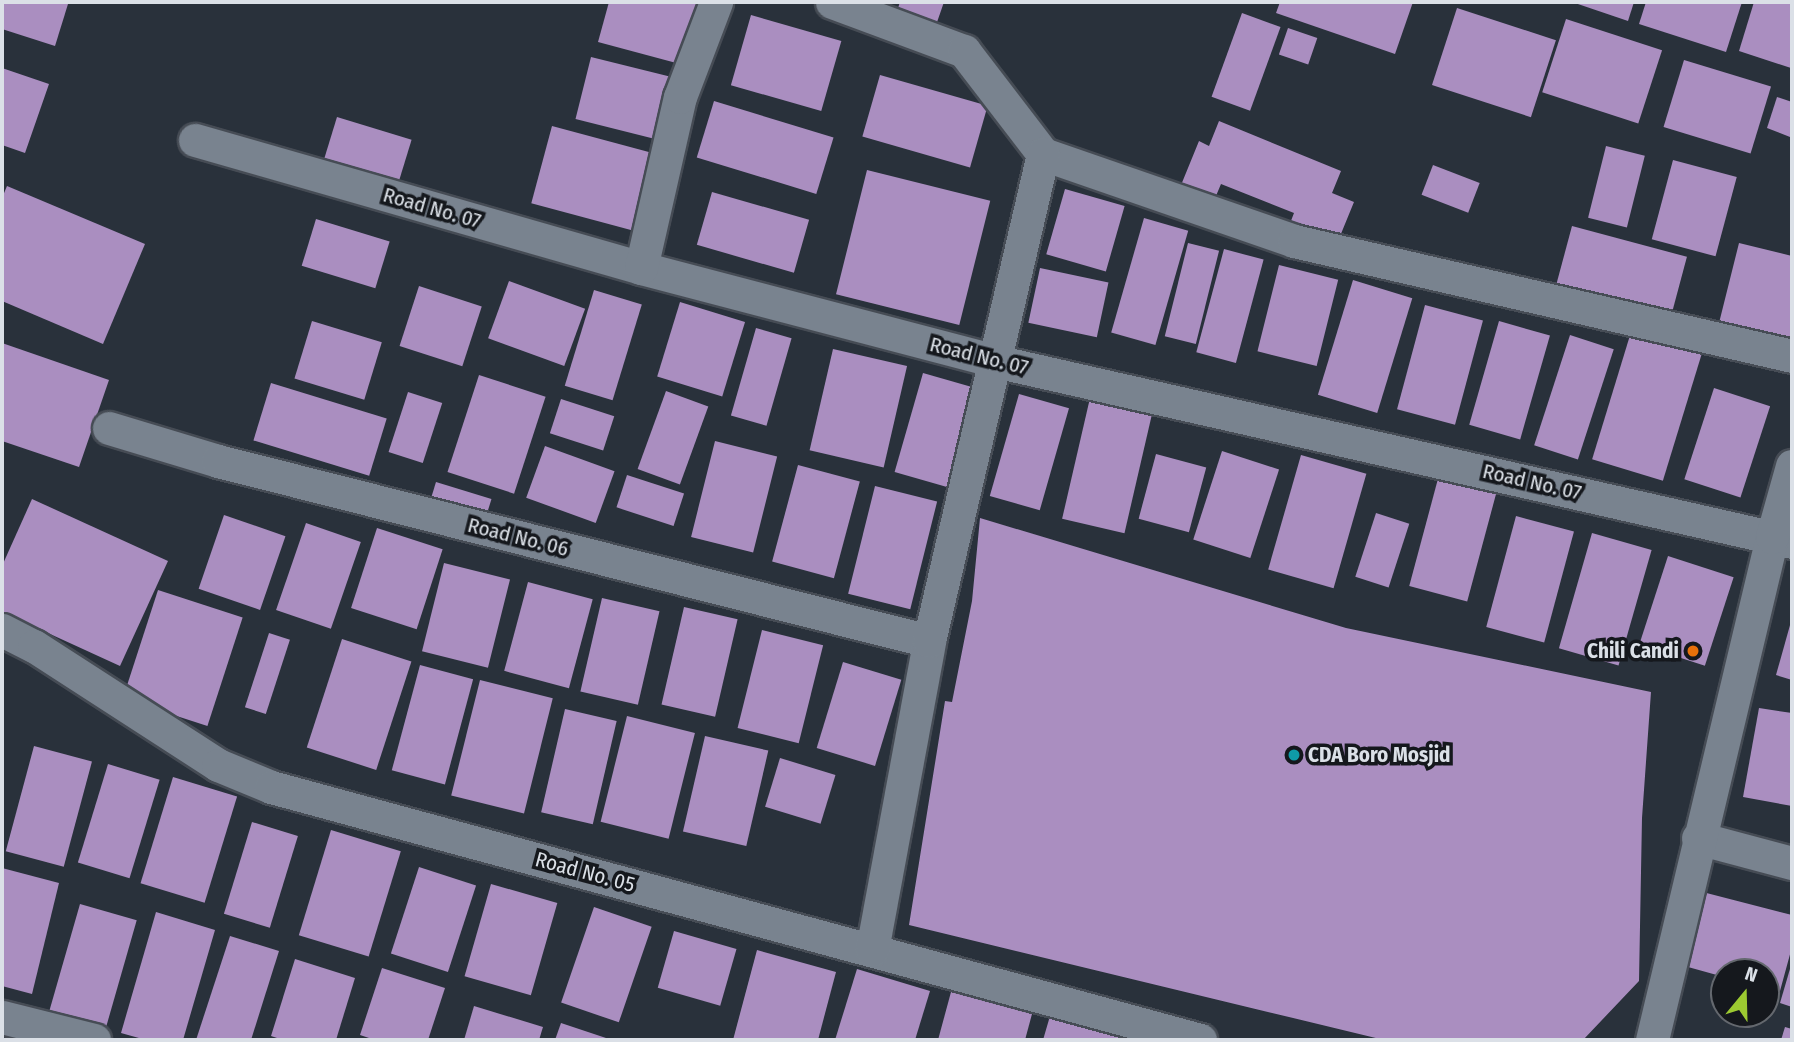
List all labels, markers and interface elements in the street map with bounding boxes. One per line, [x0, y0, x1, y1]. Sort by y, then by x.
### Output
street label: Road No. 07 [380, 182, 484, 234]
street label: Road No. 07 [927, 332, 1031, 380]
street label: Road No. 07 [1480, 458, 1584, 506]
street label: Road No. 06 [465, 512, 571, 562]
place label: Chili Candi [1587, 638, 1679, 664]
marker: Chili Candi [1685, 643, 1701, 659]
place label: CDA Boro Mosjid [1308, 742, 1451, 768]
marker: CDA Boro Mosjid [1286, 747, 1302, 763]
street label: Road No. 05 [532, 847, 638, 897]
north arrow [1710, 958, 1780, 1028]
text: N [1742, 962, 1760, 987]

